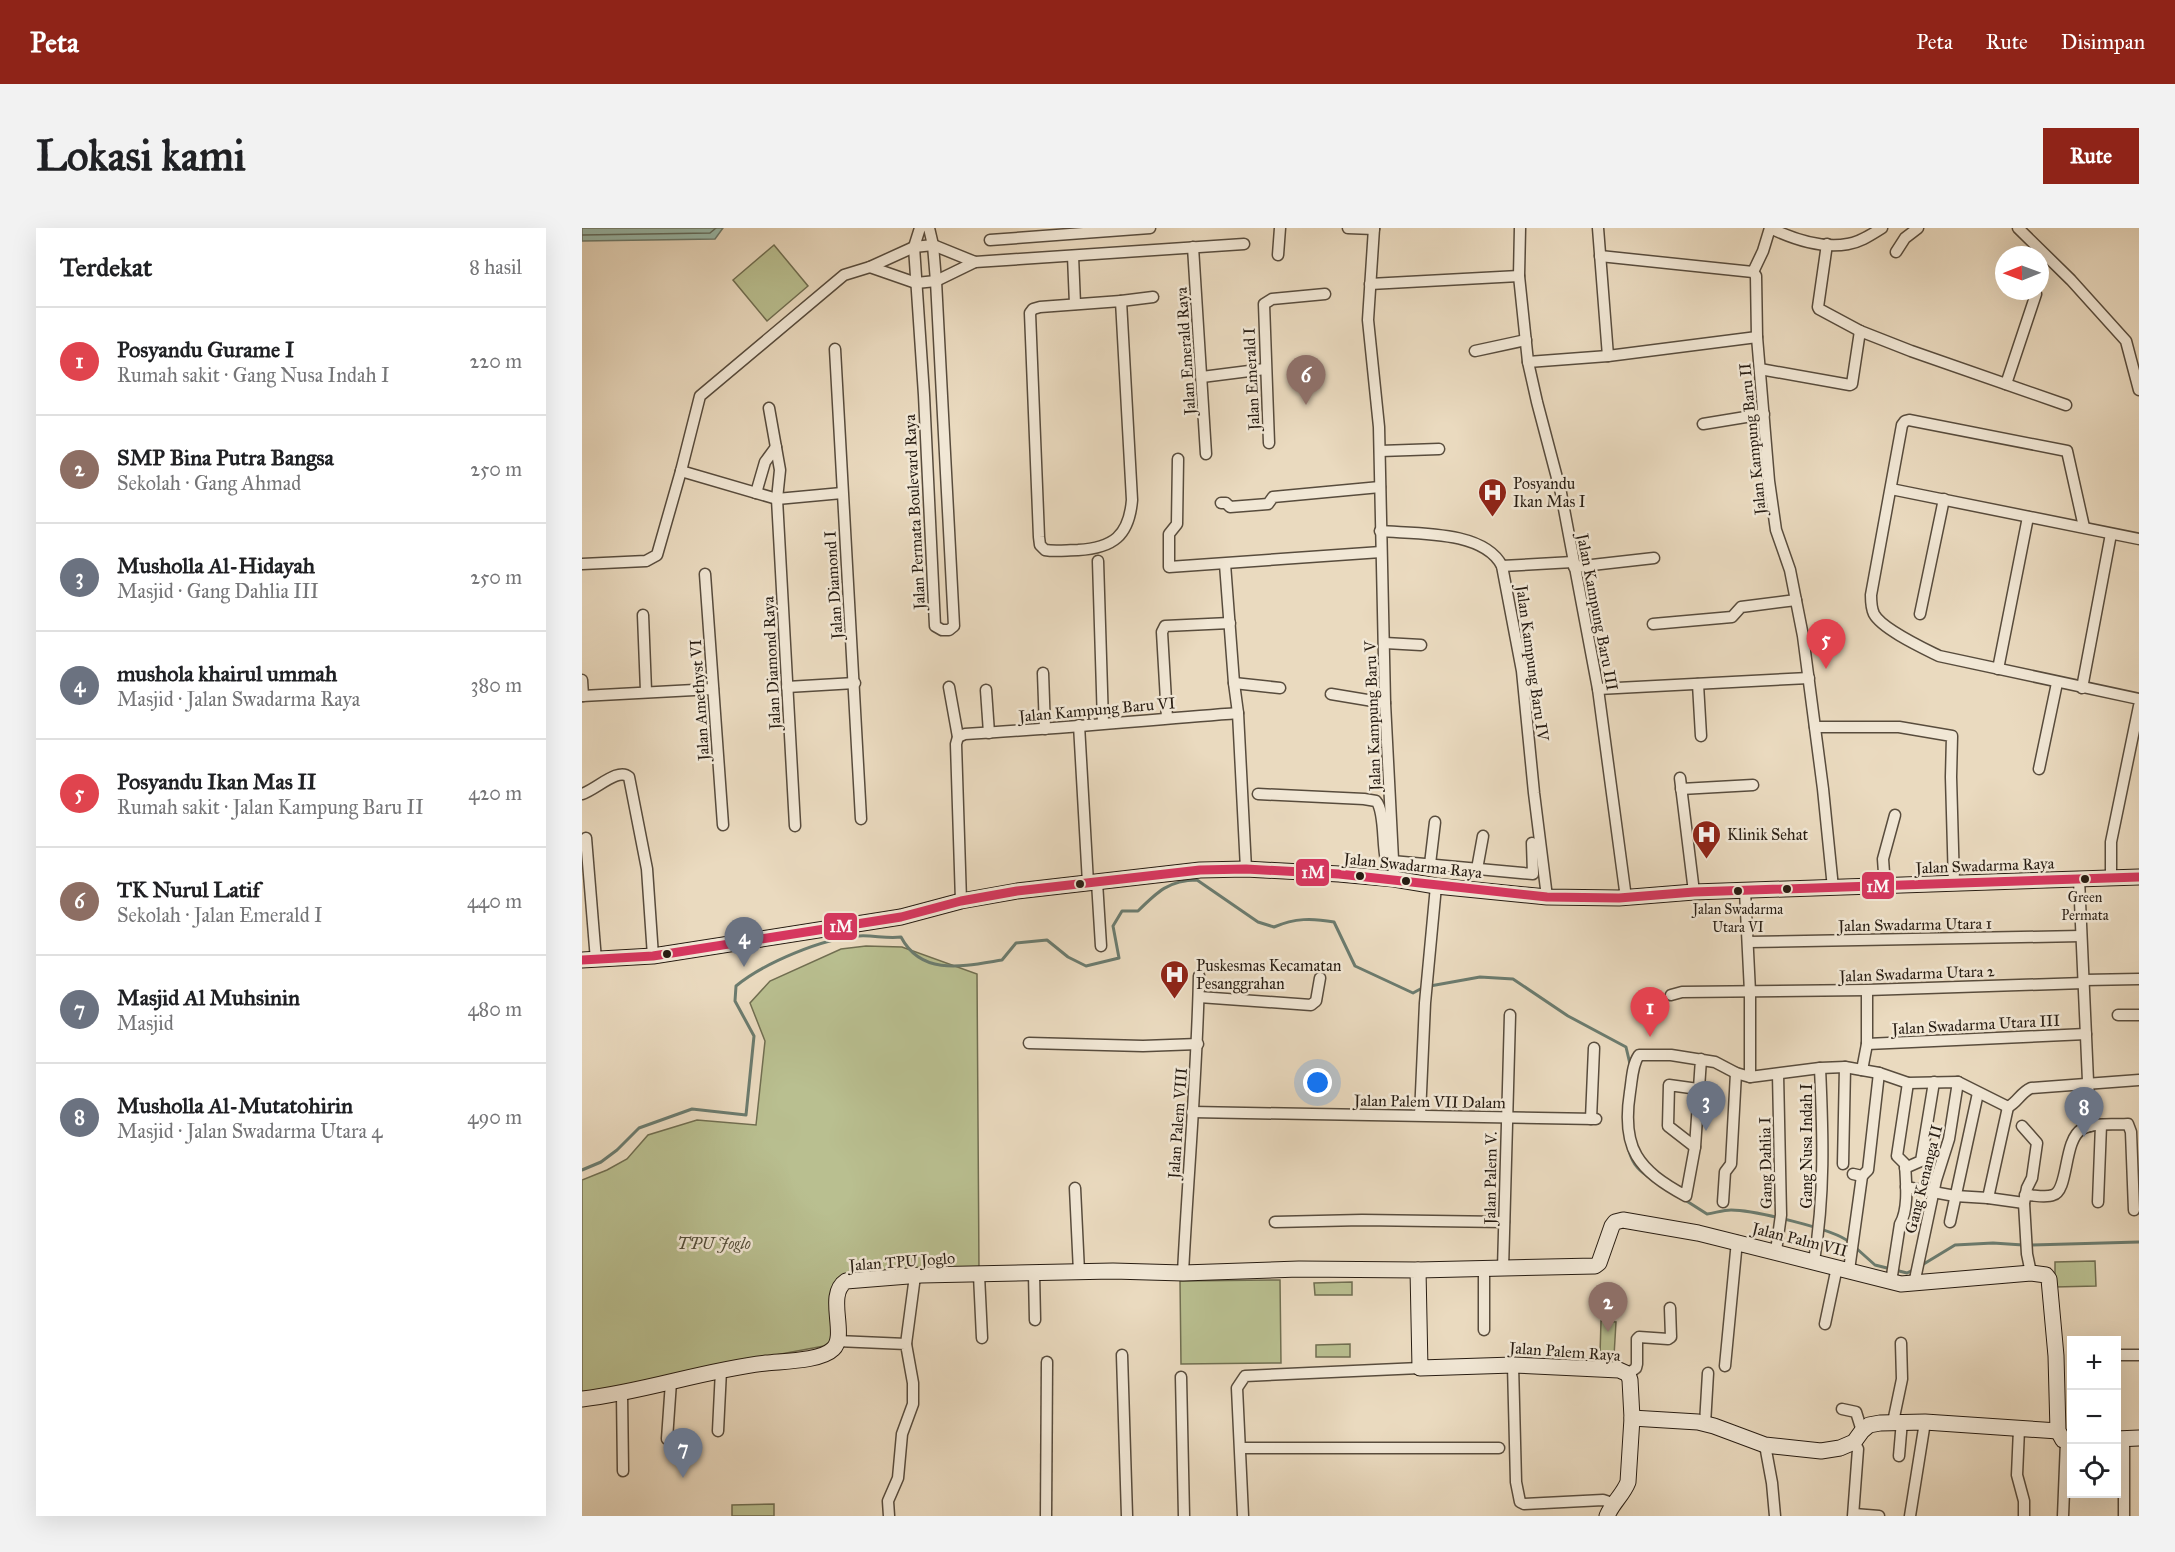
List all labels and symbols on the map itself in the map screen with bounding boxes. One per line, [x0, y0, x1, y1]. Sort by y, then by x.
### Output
north arrow [1995, 246, 2049, 300]
street label: Jalan Emerald Raya [1172, 286, 1201, 418]
street label: Jalan Emerald I [1239, 327, 1265, 433]
pin: 6 [1286, 356, 1326, 405]
street label: Jalan Kampung Baru II [1735, 362, 1771, 518]
street label: Jalan Permata Boulevard Raya [900, 414, 930, 612]
place label: Posyandu Ikan Mas I [1513, 474, 1586, 511]
hospital icon: Posyandu Ikan Mas I [1476, 476, 1508, 518]
street label: Jalan Diamond I [820, 530, 848, 642]
street label: Jalan Kampung Baru III [1572, 530, 1622, 693]
street label: Jalan Kampung Baru IV [1511, 582, 1553, 743]
street label: Jalan Diamond Raya [759, 596, 786, 732]
pin: 5 [1806, 620, 1846, 669]
street label: Jalan Amethyst VI [686, 638, 714, 763]
street label: Jalan Kampung Baru V [1360, 640, 1386, 793]
street label: Jalan Kampung Baru VI [1016, 693, 1176, 727]
hospital icon: Klinik Sehat [1690, 818, 1722, 860]
place label: Klinik Sehat [1727, 825, 1808, 844]
street label: Jalan Swadarma Raya [1341, 849, 1483, 883]
street label: Jalan Swadarma Raya [1913, 854, 2055, 878]
line badge: 1M [1295, 858, 1330, 887]
text: 1M [1302, 863, 1325, 882]
unlabelled marker [1354, 870, 1366, 882]
line badge: 1M [1861, 871, 1895, 900]
marker: Green Permata [2079, 873, 2091, 885]
unlabelled marker [1400, 875, 1412, 887]
text: 1M [1867, 877, 1890, 896]
unlabelled marker [1074, 878, 1086, 890]
unlabelled marker [1781, 883, 1793, 895]
marker: Jalan Swadarma Utara VI [1732, 885, 1744, 897]
place label: Green Permata [2061, 889, 2109, 924]
place label: Jalan Swadarma Utara VI [1691, 901, 1783, 936]
line badge: 1M [823, 912, 858, 941]
street label: Jalan Swadarma Utara 1 [1836, 914, 1992, 936]
text: 1M [830, 917, 853, 936]
pin: 4 [724, 918, 764, 967]
unlabelled marker [661, 948, 673, 960]
place label: Puskesmas Kecamatan Pesanggrahan [1196, 956, 1342, 994]
hospital icon: Puskesmas Kecamatan Pesanggrahan [1159, 958, 1191, 1000]
street label: Jalan Swadarma Utara 2 [1837, 961, 1995, 987]
pin: 1 [1630, 988, 1670, 1037]
street label: Jalan Swadarma Utara III [1890, 1011, 2061, 1039]
street label: Jalan Palem VIII [1164, 1067, 1192, 1181]
your location [1303, 1068, 1332, 1097]
pin: 3 [1686, 1082, 1726, 1131]
street label: Gang Nusa Indah I [1797, 1083, 1817, 1209]
pin: 8 [2064, 1088, 2104, 1137]
street label: Jalan Palem VII Dalam [1352, 1091, 1507, 1113]
street label: Gang Dahlia I [1755, 1117, 1777, 1209]
street label: Gang Kenanga II [1901, 1123, 1947, 1236]
street label: Jalan Palem V. [1480, 1131, 1502, 1227]
street label: Jalan Palm VII [1748, 1218, 1850, 1262]
park label: TPU Joglo [677, 1234, 751, 1253]
street label: Jalan TPU Joglo [846, 1248, 956, 1276]
pin: 2 [1588, 1282, 1628, 1332]
street label: Jalan Palem Raya [1507, 1338, 1621, 1366]
pin: 7 [664, 1428, 702, 1478]

